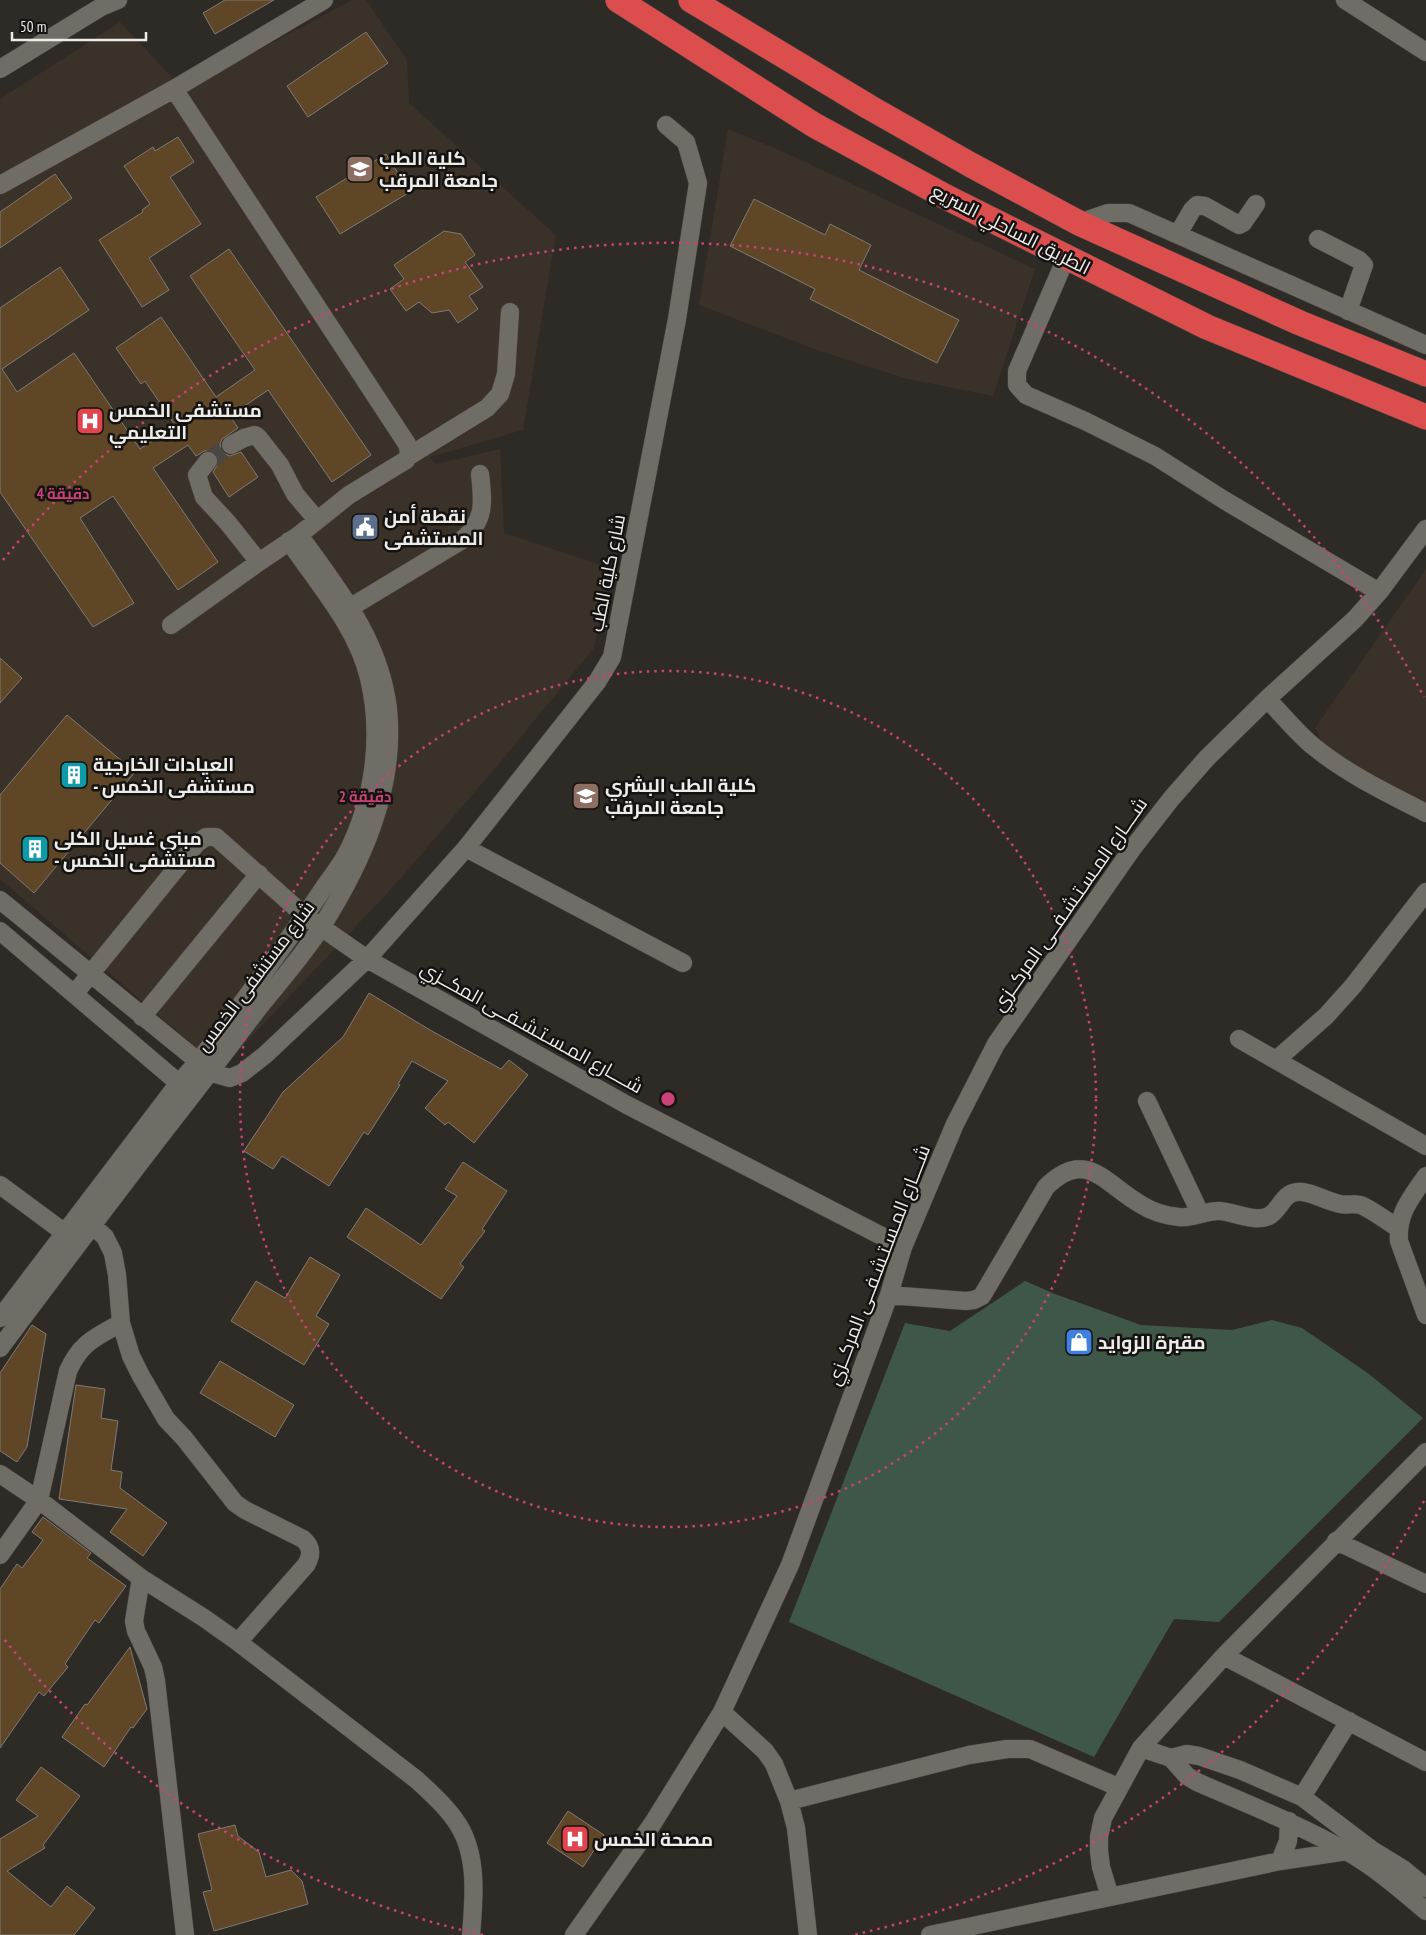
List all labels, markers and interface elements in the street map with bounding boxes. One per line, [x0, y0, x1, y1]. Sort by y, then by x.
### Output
scale bar [12, 10, 146, 42]
text: 50 m [20, 17, 46, 36]
place label: كلية الطب جامعة المرقب [379, 146, 498, 192]
school or university icon: كلية الطب جامعة المرقب [345, 154, 375, 184]
street label: الطريق الساحلي السريع [926, 178, 1095, 282]
place label: مستشفى الخمس التعليمي [109, 398, 262, 448]
hospital icon: مستشفى الخمس التعليمي [75, 406, 105, 436]
text: 4 دقيقة [37, 484, 89, 503]
place label: نقطة أمن المستشفى [384, 503, 483, 550]
public building icon: نقطة أمن المستشفى [350, 512, 380, 542]
street label: شارع كلية الطب [584, 512, 632, 634]
place label: العيادات الخارجية - مستشفى الخمس [93, 752, 255, 798]
building icon: العيادات الخارجية - مستشفى الخمس [59, 760, 89, 790]
place label: كلية الطب البشري جامعة المرقب [605, 773, 756, 819]
school or university icon: كلية الطب البشري جامعة المرقب [571, 781, 601, 811]
text: 2 دقيقة [339, 787, 391, 806]
street label: شــــارع المـسـتـشـفــى المركــزي [986, 792, 1155, 1017]
place label: مبنى غسيل الكلى - مستشفى الخمس [54, 826, 216, 872]
building icon: مبنى غسيل الكلى - مستشفى الخمس [20, 834, 50, 864]
street label: شارع مستشفى الخمس [190, 896, 321, 1057]
street label: شــــارع المـسـتـشـفــى المكــزي [415, 956, 647, 1101]
centre of rings [659, 1090, 677, 1108]
street label: شــــارع المـسـتـشـفــى المركــزي [821, 1141, 938, 1390]
shop icon: مقبرة الزوايد [1064, 1327, 1094, 1357]
place label: مقبرة الزوايد [1098, 1330, 1206, 1354]
hospital icon: مصحة الخمس [560, 1824, 590, 1854]
place label: مصحة الخمس [594, 1827, 713, 1851]

